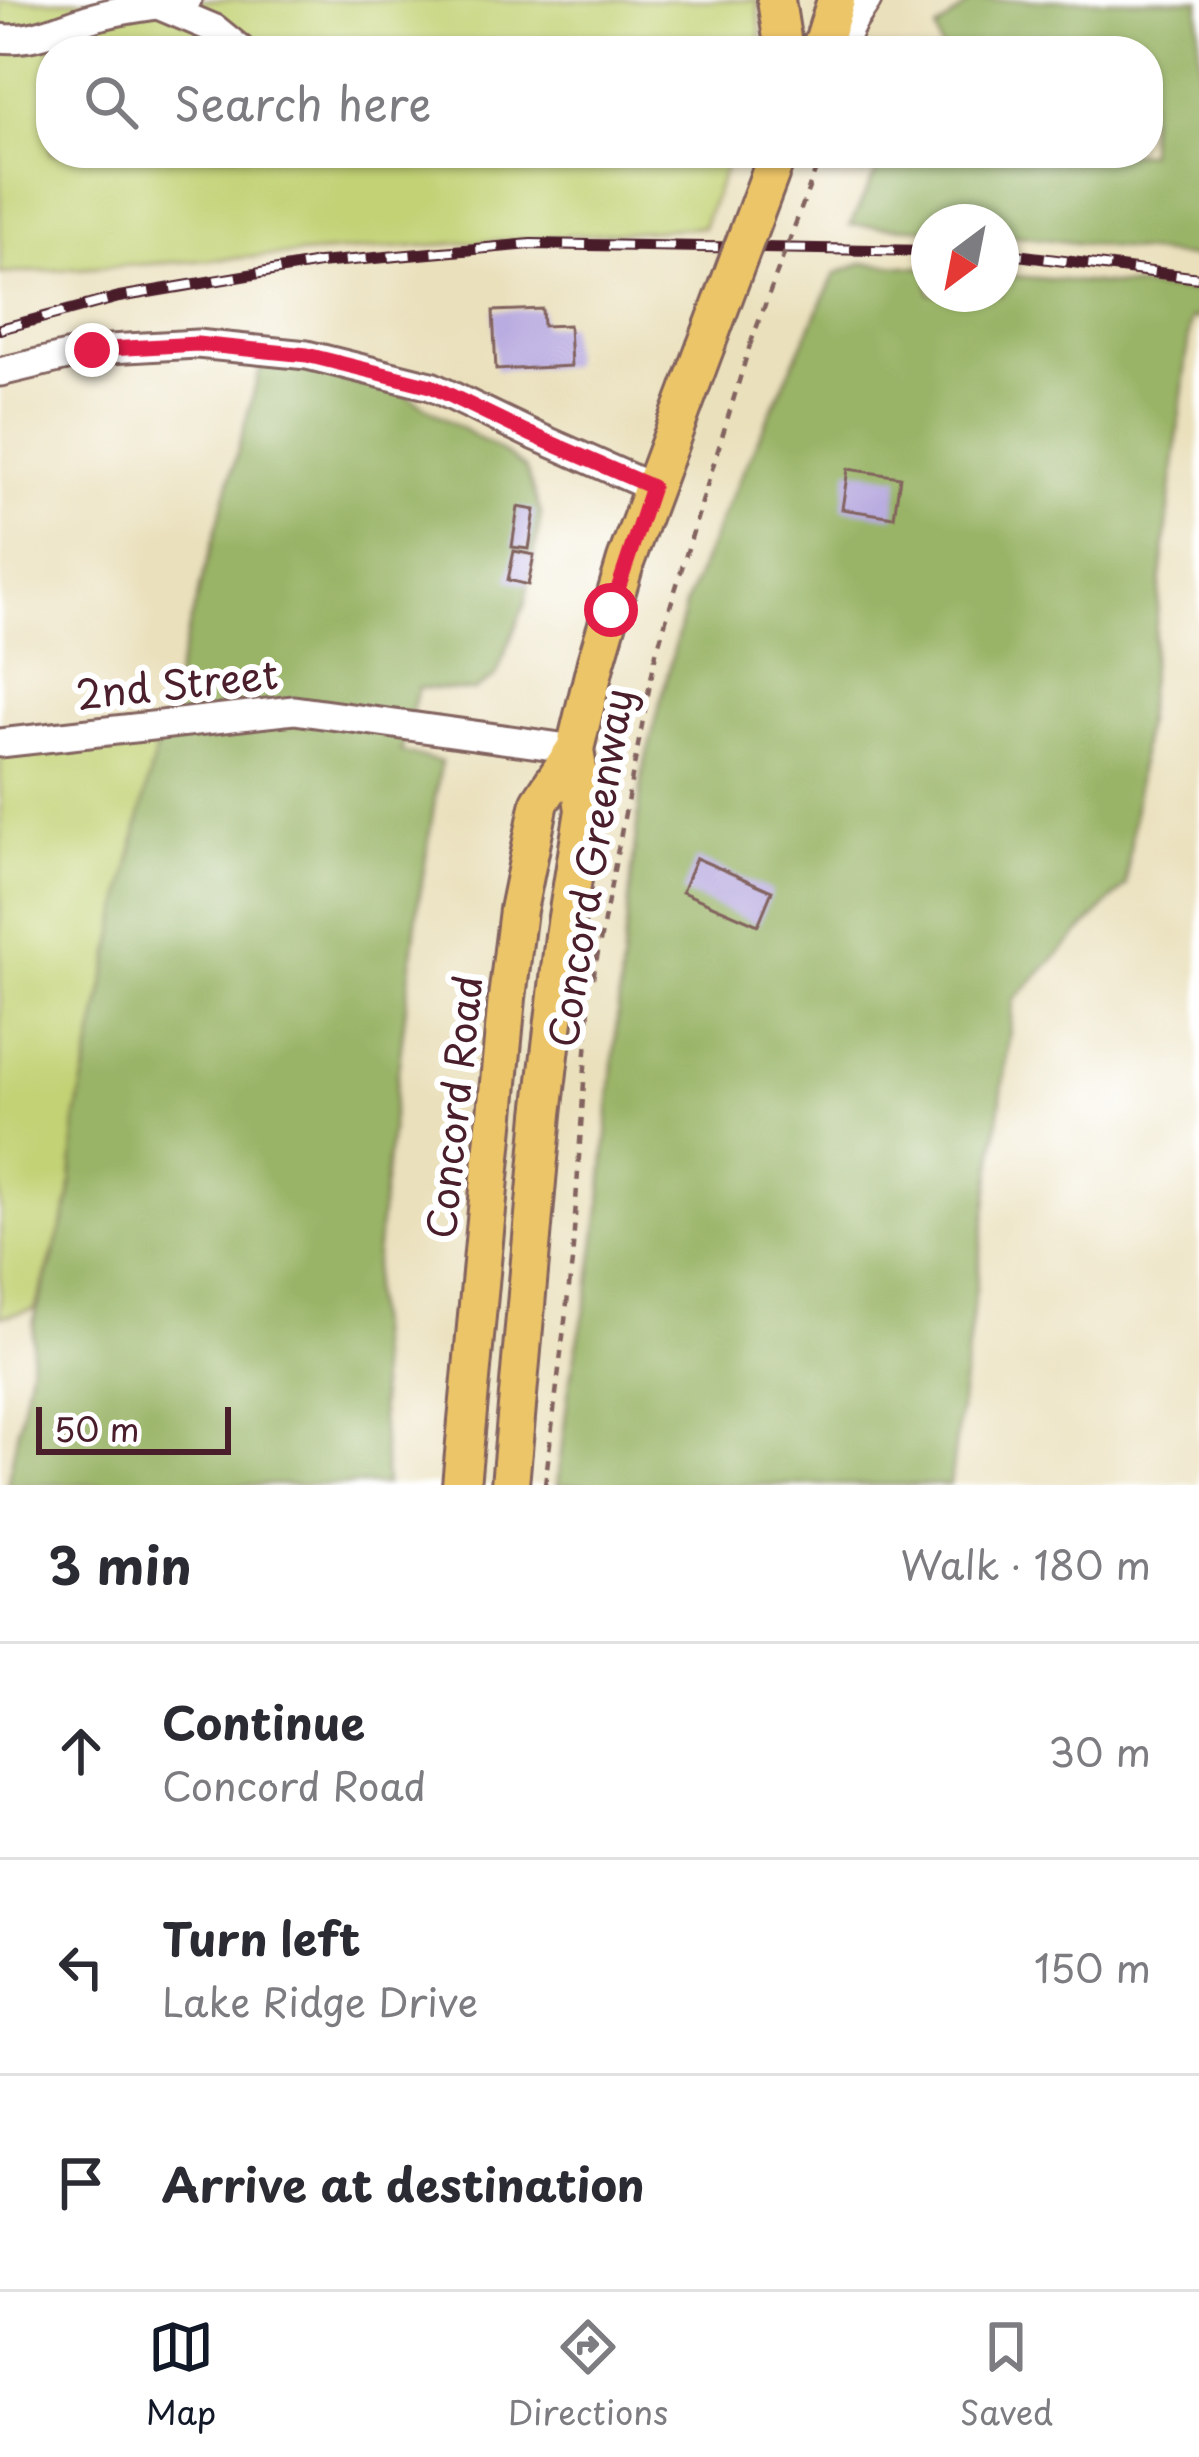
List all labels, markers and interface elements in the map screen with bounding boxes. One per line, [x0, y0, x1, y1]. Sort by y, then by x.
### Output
search box [36, 36, 1163, 168]
text: Search here [174, 68, 431, 136]
icon: search [78, 69, 144, 135]
north arrow [911, 204, 1019, 312]
route end [65, 323, 119, 377]
route start [584, 583, 638, 637]
street label: 2nd Street [73, 643, 281, 722]
street label: Concord Greenway [531, 684, 646, 1051]
street label: Concord Road [409, 972, 496, 1241]
scale bar [36, 1401, 231, 1454]
text: 50 m [54, 1403, 140, 1453]
text: 3 min [48, 1525, 192, 1602]
text: Walk · 180 m [901, 1534, 1151, 1593]
text: Continue [162, 1687, 365, 1755]
icon: ahead [48, 1718, 114, 1784]
text: 30 m [1048, 1721, 1151, 1780]
text: Concord Road [162, 1755, 426, 1814]
text: Turn left [162, 1903, 361, 1971]
icon: left [48, 1934, 114, 2000]
text: 150 m [1034, 1937, 1151, 1996]
text: Lake Ridge Drive [162, 1971, 478, 2030]
text: Arrive at destination [162, 2149, 645, 2217]
icon: arrive [48, 2150, 114, 2216]
tab: Map [146, 2314, 216, 2436]
tab: Directions [508, 2314, 668, 2436]
tab: Saved [960, 2314, 1053, 2436]

